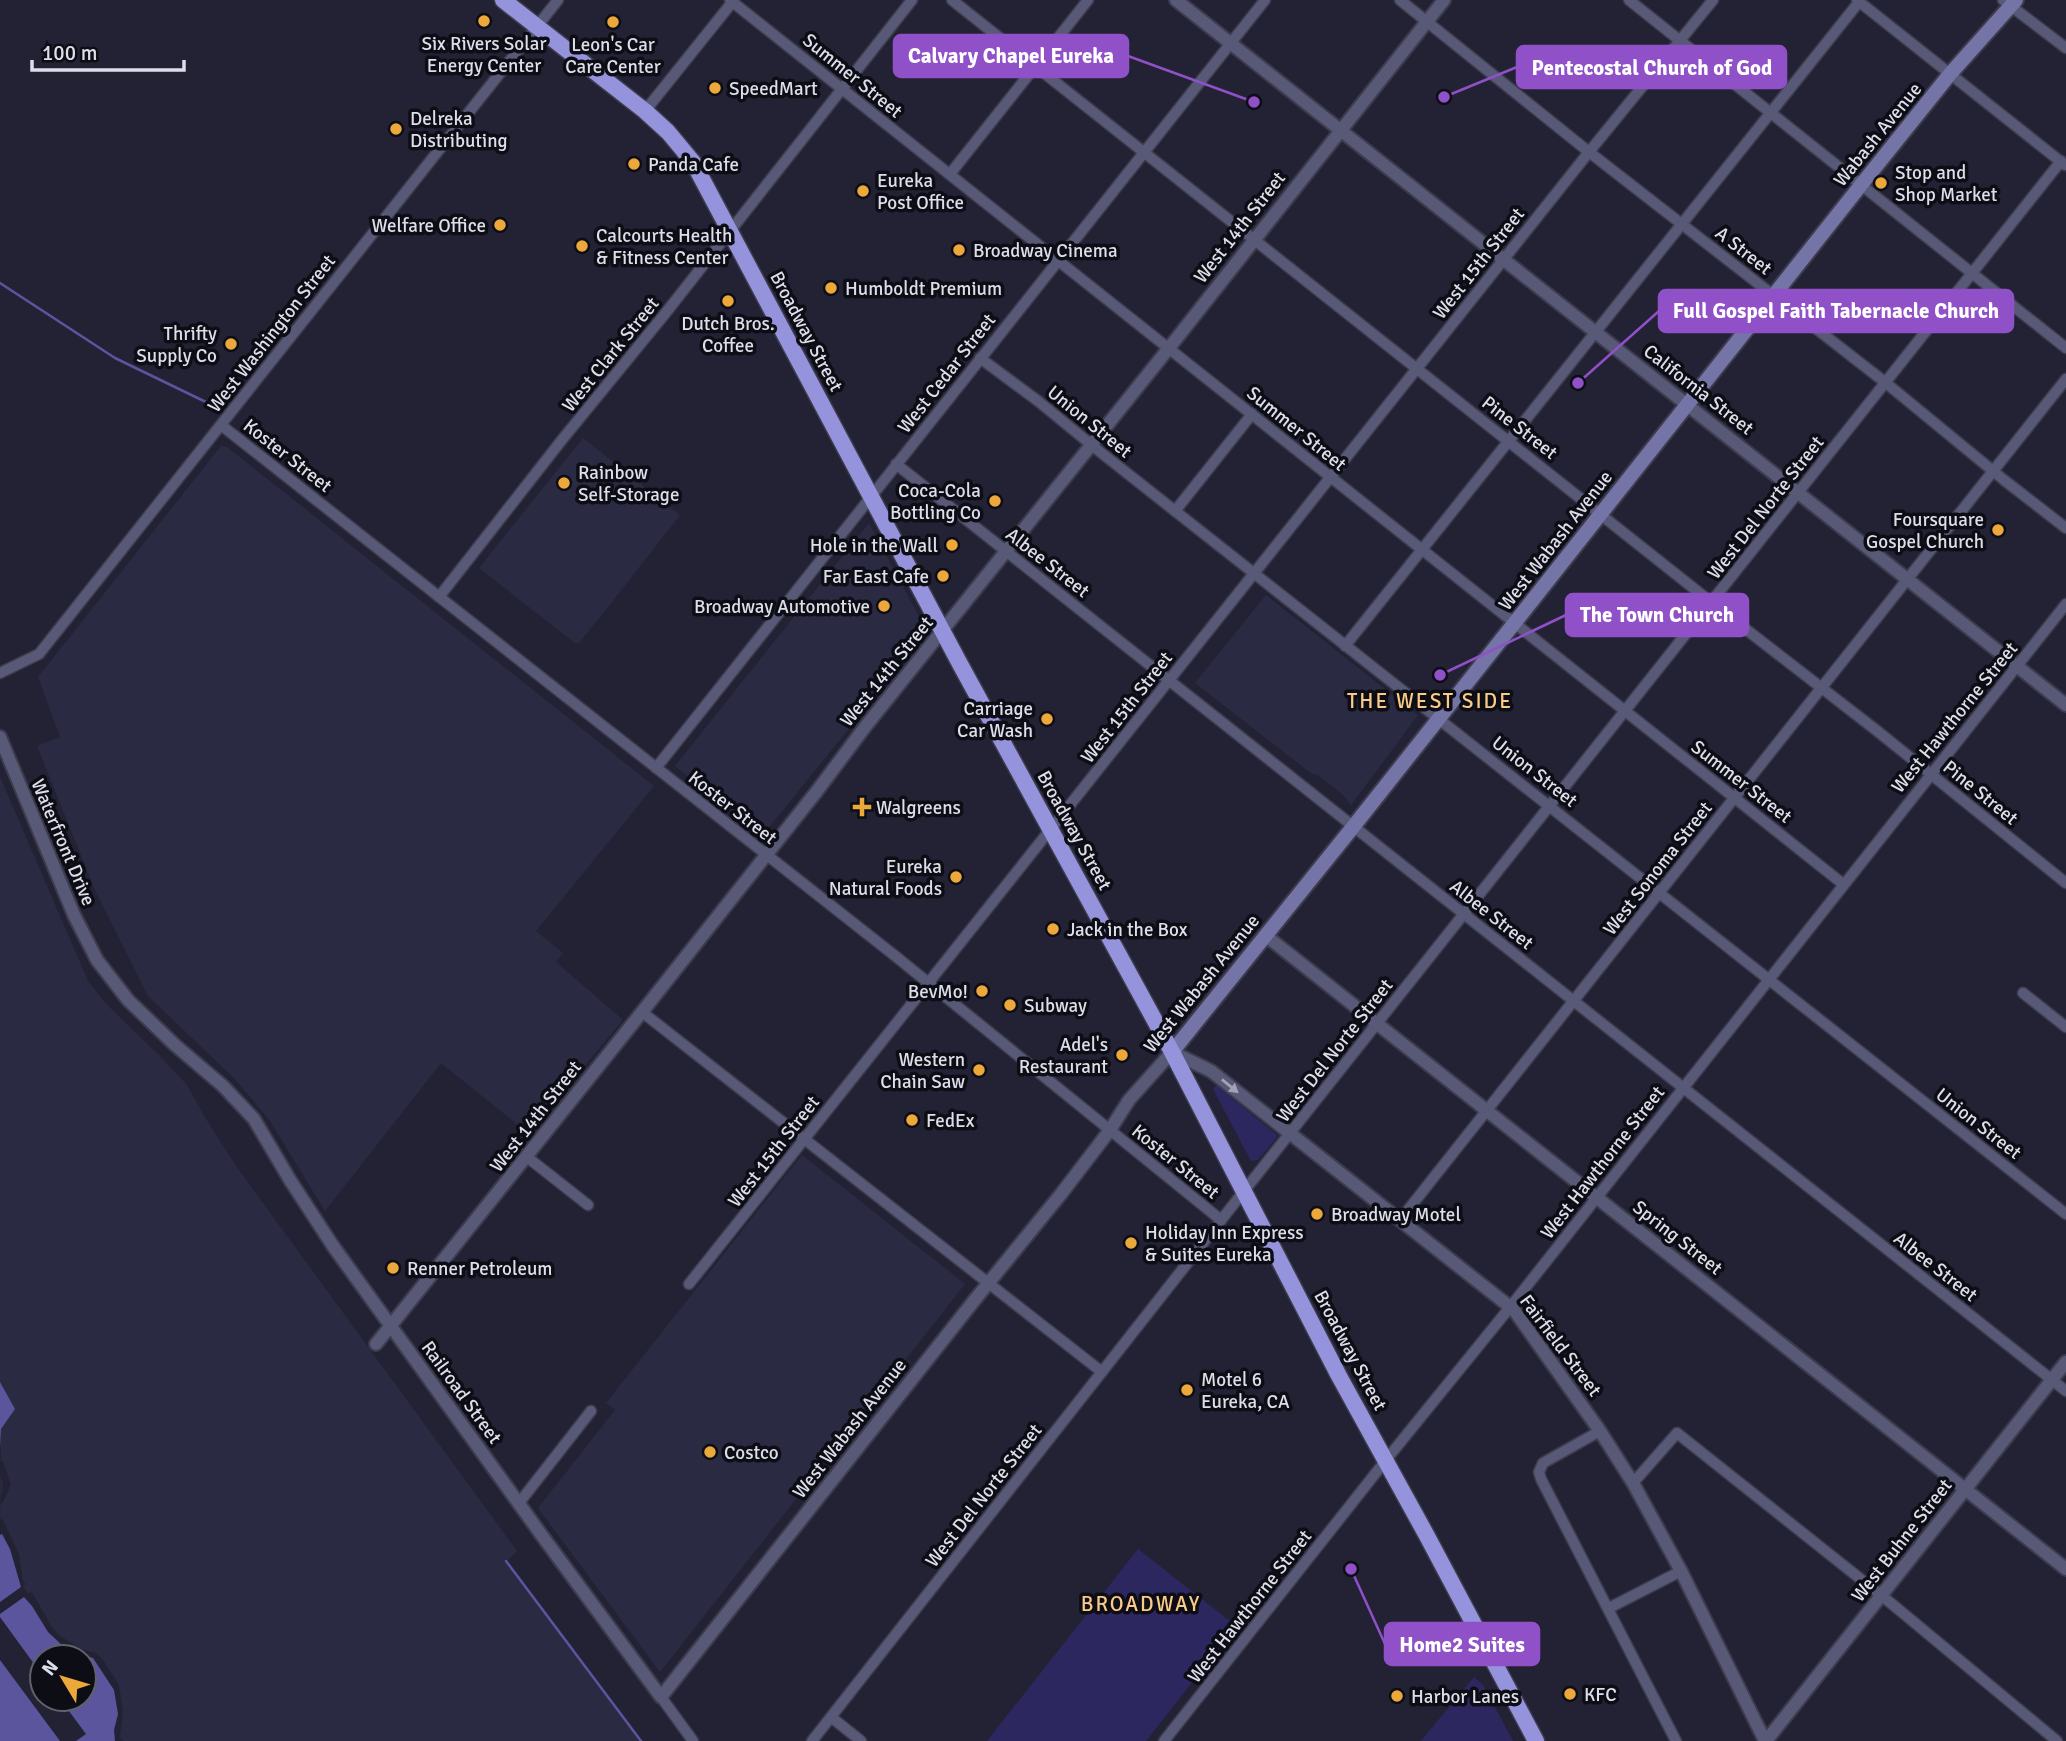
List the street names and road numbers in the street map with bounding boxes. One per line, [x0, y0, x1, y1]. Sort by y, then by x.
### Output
street label: Summer Street [798, 28, 907, 124]
street label: Wabash Avenue [1828, 78, 1927, 192]
street label: West 14th Street [1189, 167, 1291, 288]
street label: West 15th Street [1428, 203, 1530, 324]
street label: A Street [1710, 221, 1777, 281]
street label: West Washington Street [203, 250, 341, 417]
street label: Broadway Street [764, 267, 848, 396]
street label: West Clark Street [557, 292, 665, 417]
street label: West Cedar Street [893, 309, 1001, 438]
street label: California Street [1638, 339, 1759, 441]
street label: Union Street [1042, 380, 1137, 463]
street label: Summer Street [1242, 381, 1351, 477]
street label: Pine Street [1477, 391, 1562, 465]
street label: Koster Street [238, 414, 337, 498]
street label: West Del Norte Street [1702, 431, 1829, 584]
street label: West Wabash Avenue [1494, 466, 1618, 615]
street label: Albee Street [1001, 523, 1094, 603]
street label: West 14th Street [835, 611, 939, 732]
street label: West Hawthorne Street [1886, 637, 2023, 798]
street label: West 15th Street [1076, 647, 1178, 768]
street label: Union Street [1487, 731, 1582, 813]
street label: Summer Street [1686, 735, 1797, 829]
street label: Pine Street [1938, 755, 2023, 830]
street label: Koster Street [683, 766, 782, 850]
street label: Broadway Street [1031, 767, 1117, 895]
street label: Waterfront Drive [26, 775, 101, 909]
street label: West Sonoma Street [1598, 797, 1718, 940]
street label: Albee Street [1445, 875, 1538, 955]
street label: West Wabash Avenue [1139, 910, 1265, 1058]
street label: West Del Norte Street [1271, 974, 1398, 1127]
street label: West 14th Street [485, 1056, 587, 1177]
street label: West Hawthorne Street [1536, 1081, 1670, 1244]
street label: Union Street [1931, 1083, 2026, 1165]
street label: West 15th Street [723, 1091, 825, 1212]
street label: Koster Street [1127, 1119, 1224, 1205]
street label: Spring Street [1628, 1195, 1727, 1280]
street label: Albee Street [1889, 1227, 1982, 1307]
street label: Broadway Street [1308, 1286, 1392, 1415]
street label: Fairfield Street [1514, 1290, 1607, 1402]
street label: Railroad Street [416, 1336, 507, 1449]
street label: West Wabash Avenue [788, 1354, 912, 1503]
street label: West Del Norte Street [920, 1419, 1047, 1572]
street label: West Buhne Street [1846, 1474, 1958, 1607]
street label: West Hawthorne Street [1183, 1525, 1317, 1688]

